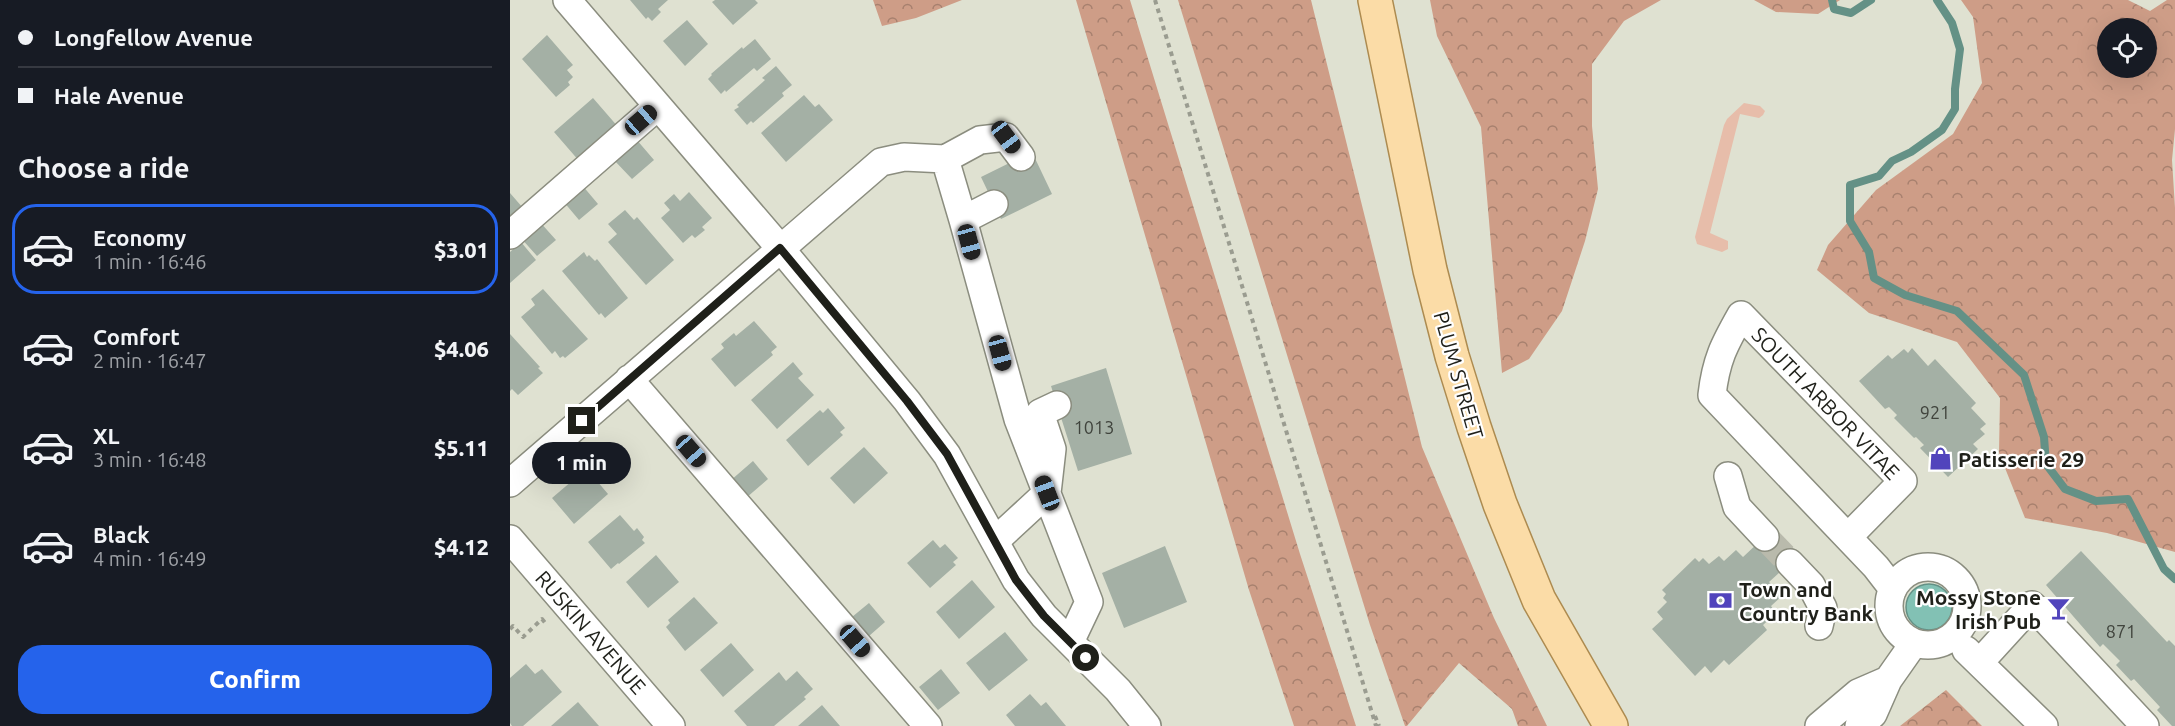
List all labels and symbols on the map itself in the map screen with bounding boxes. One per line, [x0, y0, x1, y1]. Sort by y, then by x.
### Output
car [622, 101, 660, 139]
car [988, 117, 1024, 157]
car [956, 222, 982, 262]
street label: PLUM STREET [1429, 308, 1489, 442]
street label: SOUTH ARBOR VITAE [1747, 322, 1905, 484]
car [987, 333, 1013, 373]
house number: 921 [1920, 402, 1950, 422]
route end [568, 407, 595, 434]
house number: 1013 [1074, 417, 1114, 437]
car [672, 432, 710, 470]
callout: 1 min [532, 442, 632, 484]
shop icon: Patisserie 29 [1927, 446, 1953, 472]
place label: Patisserie 29 [1958, 447, 2084, 471]
car [1032, 473, 1062, 513]
street label: RUSKIN AVENUE [531, 566, 651, 698]
place label: Town and Country Bank [1739, 577, 1873, 625]
place label: Mossy Stone Irish Pub [1916, 585, 2041, 633]
bank icon: Town and Country Bank [1708, 588, 1734, 614]
bar icon: Mossy Stone Irish Pub [2046, 596, 2072, 622]
house number: 871 [2106, 621, 2136, 641]
car [836, 622, 874, 660]
route start [1072, 644, 1099, 671]

